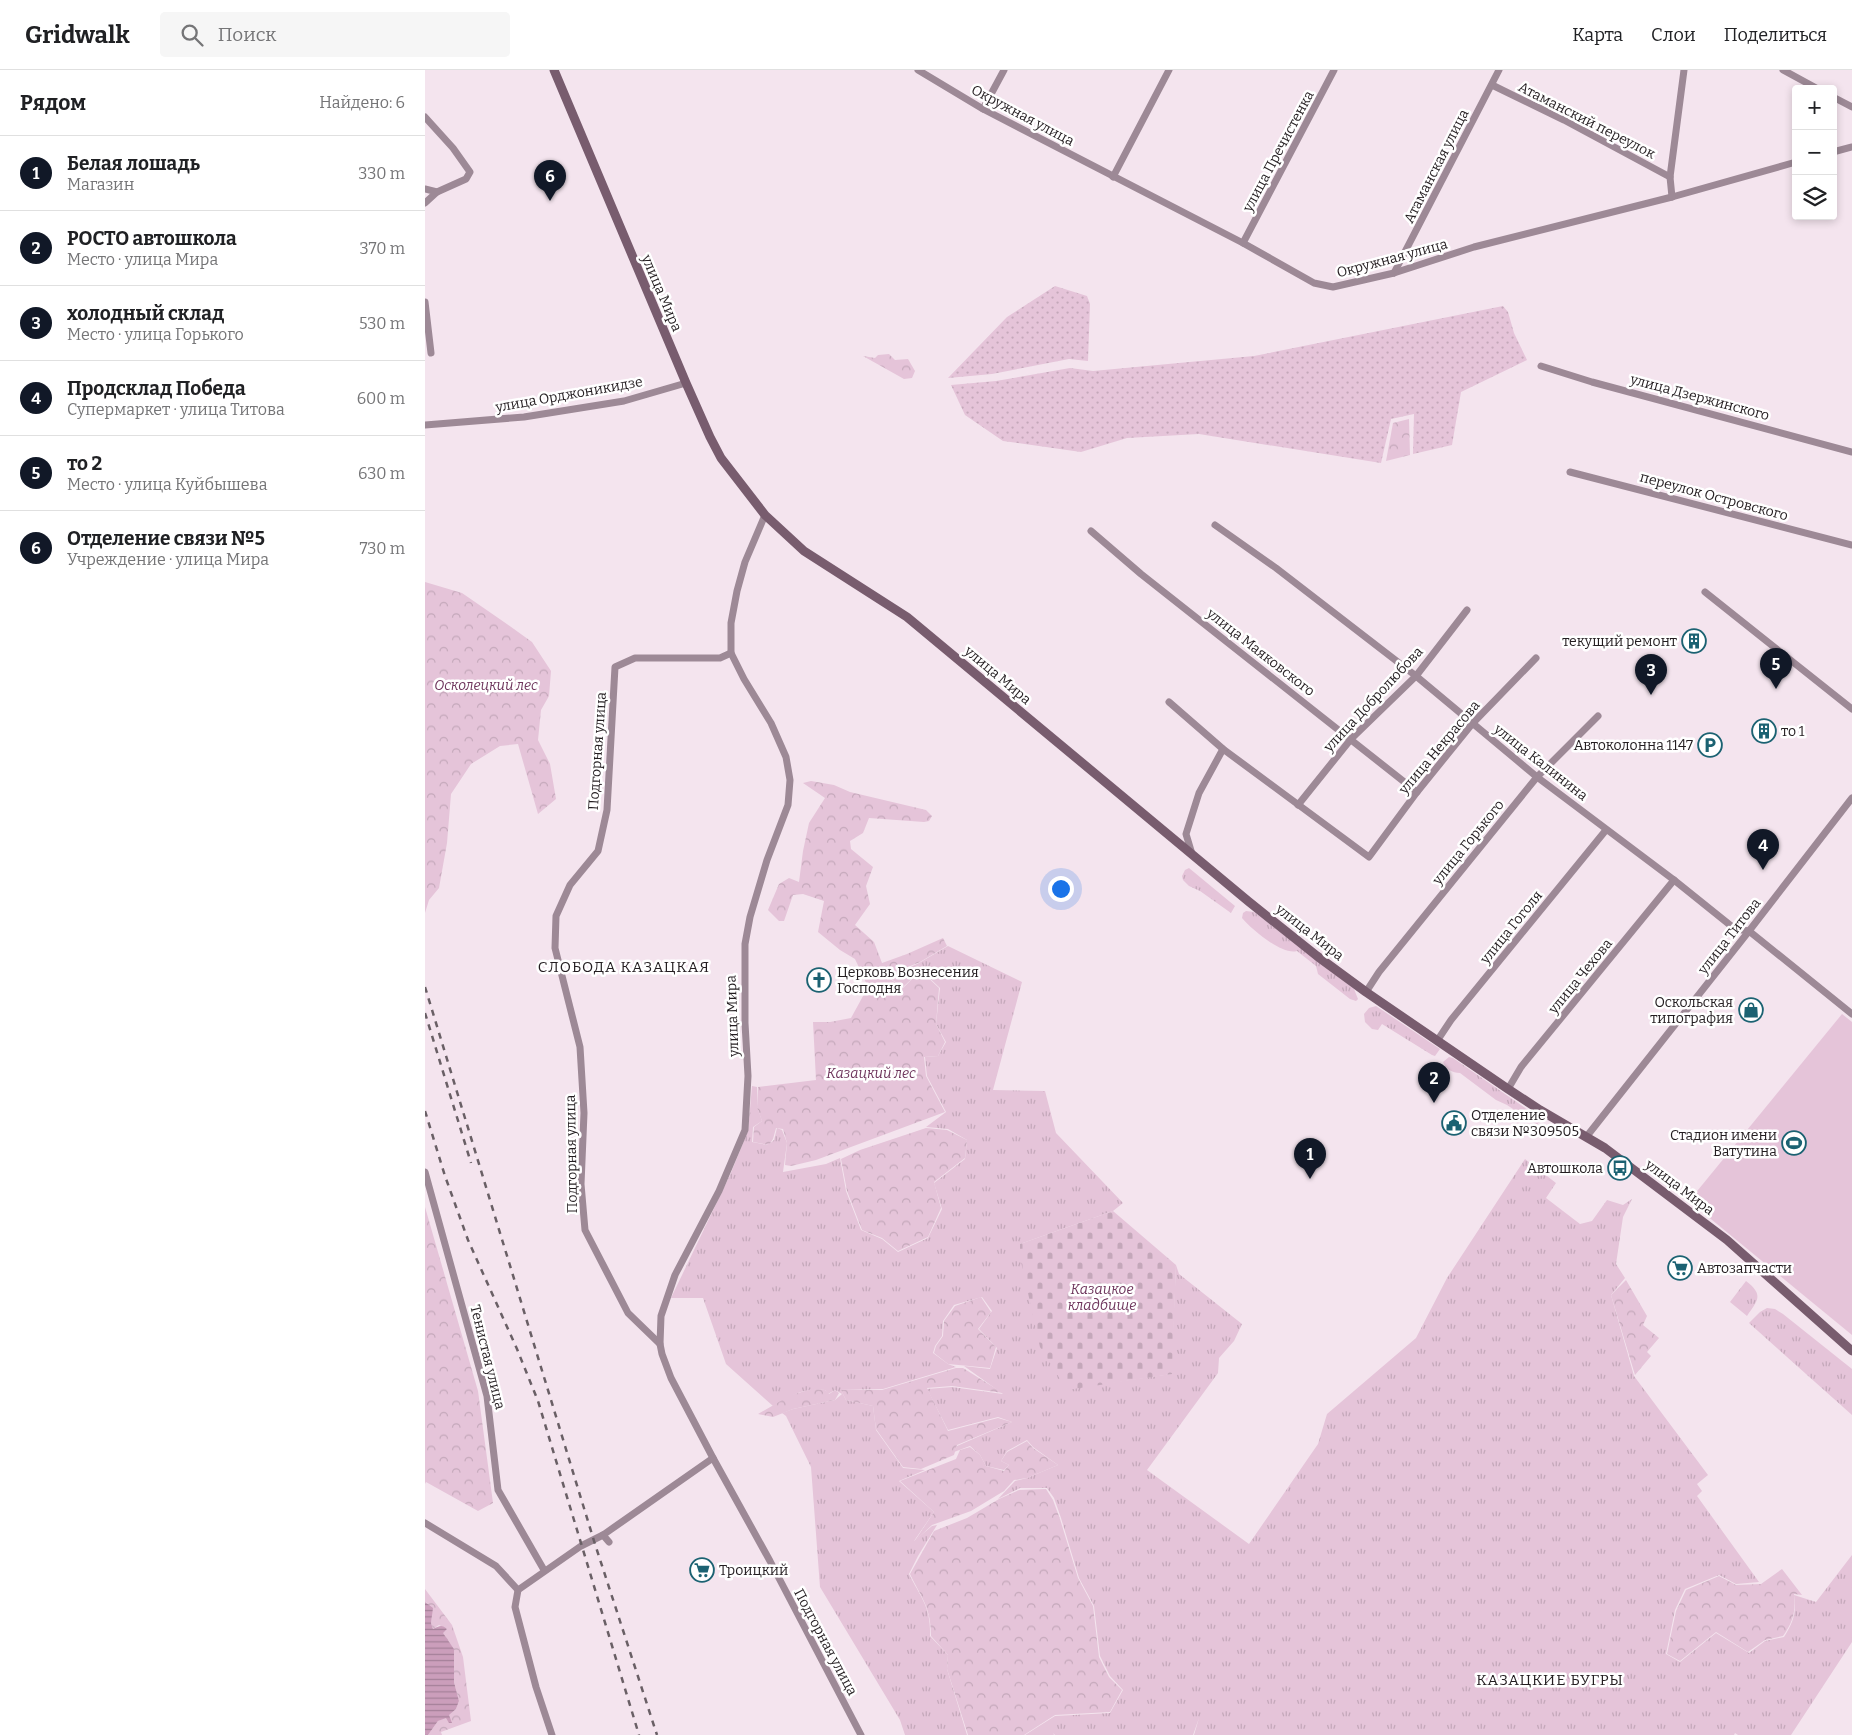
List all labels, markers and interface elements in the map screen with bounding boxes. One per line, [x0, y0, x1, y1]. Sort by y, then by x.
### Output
search box [160, 12, 510, 57]
text: Gridwalk [25, 21, 130, 49]
icon: search [178, 21, 206, 49]
text: Поиск [218, 23, 276, 46]
text: Карта [1572, 24, 1623, 46]
text: Слои [1651, 24, 1696, 46]
text: Поделиться [1724, 24, 1827, 46]
street label: Атаманский переулок [1515, 78, 1659, 163]
street label: Окружная улица [968, 81, 1077, 150]
map controls [1792, 85, 1837, 220]
button: + [1792, 85, 1837, 130]
street label: улица Пречистенка [1239, 88, 1318, 215]
text: Рядом [20, 90, 86, 116]
text: Найдено: 6 [319, 93, 405, 112]
street label: Атаманская улица [1400, 106, 1473, 226]
button: − [1792, 130, 1837, 175]
text: Белая лошадь [67, 152, 200, 175]
pin: 6 [534, 160, 566, 201]
text: 1 [33, 164, 39, 183]
text: 330 m [358, 164, 405, 183]
text: Магазин [67, 175, 134, 194]
button: layers [1792, 175, 1837, 220]
text: РОСТО автошкола [67, 227, 237, 250]
street label: Окружная улица [1335, 235, 1450, 281]
text: 2 [31, 239, 41, 258]
text: 370 m [359, 239, 405, 258]
text: Место · улица Мира [67, 250, 218, 269]
street label: улица Мира [637, 251, 685, 334]
text: холодный склад [67, 302, 224, 325]
text: 3 [31, 314, 41, 333]
text: 530 m [359, 314, 405, 333]
text: Место · улица Горького [67, 325, 244, 344]
street label: улица Дзержинского [1628, 370, 1771, 424]
street label: улица Орджоникидзе [493, 373, 644, 416]
text: Продсклад Победа [67, 377, 246, 400]
text: 4 [31, 389, 41, 408]
text: 600 m [357, 389, 405, 408]
text: Супермаркет · улица Титова [67, 400, 285, 419]
text: то 2 [67, 452, 102, 475]
text: 5 [32, 464, 40, 483]
text: 630 m [358, 464, 405, 483]
street label: переулок Островского [1638, 469, 1790, 524]
text: Место · улица Куйбышева [67, 475, 267, 494]
text: Отделение связи №5 [67, 527, 265, 550]
text: 6 [31, 539, 41, 558]
text: 730 m [359, 539, 405, 558]
text: Учреждение · улица Мира [67, 550, 269, 569]
street label: улица Маяковского [1202, 604, 1318, 700]
building icon: текущий ремонт [1681, 628, 1707, 654]
place label: текущий ремонт [1562, 633, 1677, 650]
street label: улица Мира [960, 642, 1035, 708]
street label: улица Добролюбова [1319, 643, 1427, 756]
pin: 5 [1760, 648, 1792, 689]
pin: 3 [1635, 654, 1667, 695]
park label: Осколецкий лес [434, 677, 538, 694]
street label: Подгорная улица [585, 691, 610, 811]
street label: улица Некрасова [1395, 697, 1484, 798]
building icon: то 1 [1751, 718, 1777, 744]
street label: улица Калинина [1490, 720, 1591, 804]
place label: то 1 [1781, 723, 1805, 740]
parking icon: Автоколонна 1147 [1697, 732, 1723, 758]
place label: Автоколонна 1147 [1574, 737, 1693, 754]
street label: улица Горького [1428, 796, 1508, 889]
pin: 4 [1747, 829, 1779, 870]
your location [1048, 876, 1074, 902]
street label: улица Гоголя [1476, 887, 1546, 968]
street label: улица Титова [1694, 895, 1764, 978]
street label: улица Мира [1271, 900, 1347, 964]
street label: улица Чехова [1544, 935, 1616, 1018]
district label: СЛОБОДА КАЗАЦКАЯ [538, 958, 710, 976]
place label: Церковь Вознесения Господня [837, 964, 979, 997]
church icon: Церковь Вознесения Господня [806, 967, 832, 993]
street label: улица Мира [723, 974, 742, 1058]
place label: Оскольская типография [1650, 994, 1733, 1027]
shop icon: Оскольская типография [1738, 997, 1764, 1023]
pin: 2 [1418, 1062, 1450, 1103]
park label: Казацкий лес [826, 1065, 916, 1082]
street label: Подгорная улица [562, 1094, 581, 1213]
place label: Отделение связи №309505 [1471, 1107, 1579, 1140]
public building icon: Отделение связи №309505 [1441, 1110, 1467, 1136]
place label: Стадион имени Ватутина [1670, 1127, 1777, 1160]
sports icon: Стадион имени Ватутина [1781, 1130, 1807, 1156]
pin: 1 [1294, 1138, 1326, 1179]
bus stop icon: Автошкола [1607, 1155, 1633, 1181]
street label: улица Мира [1641, 1155, 1718, 1219]
place label: Автошкола [1527, 1160, 1603, 1177]
supermarket icon: Автозапчасти [1667, 1255, 1693, 1281]
place label: Автозапчасти [1697, 1260, 1792, 1277]
park label: Казацкое кладбище [1068, 1281, 1136, 1314]
street label: Тенистая улица [466, 1303, 509, 1411]
supermarket icon: Троицкий [689, 1557, 715, 1583]
place label: Троицкий [719, 1562, 788, 1579]
street label: Подгорная улица [790, 1586, 861, 1699]
district label: КАЗАЦКИЕ БУГРЫ [1476, 1671, 1624, 1689]

